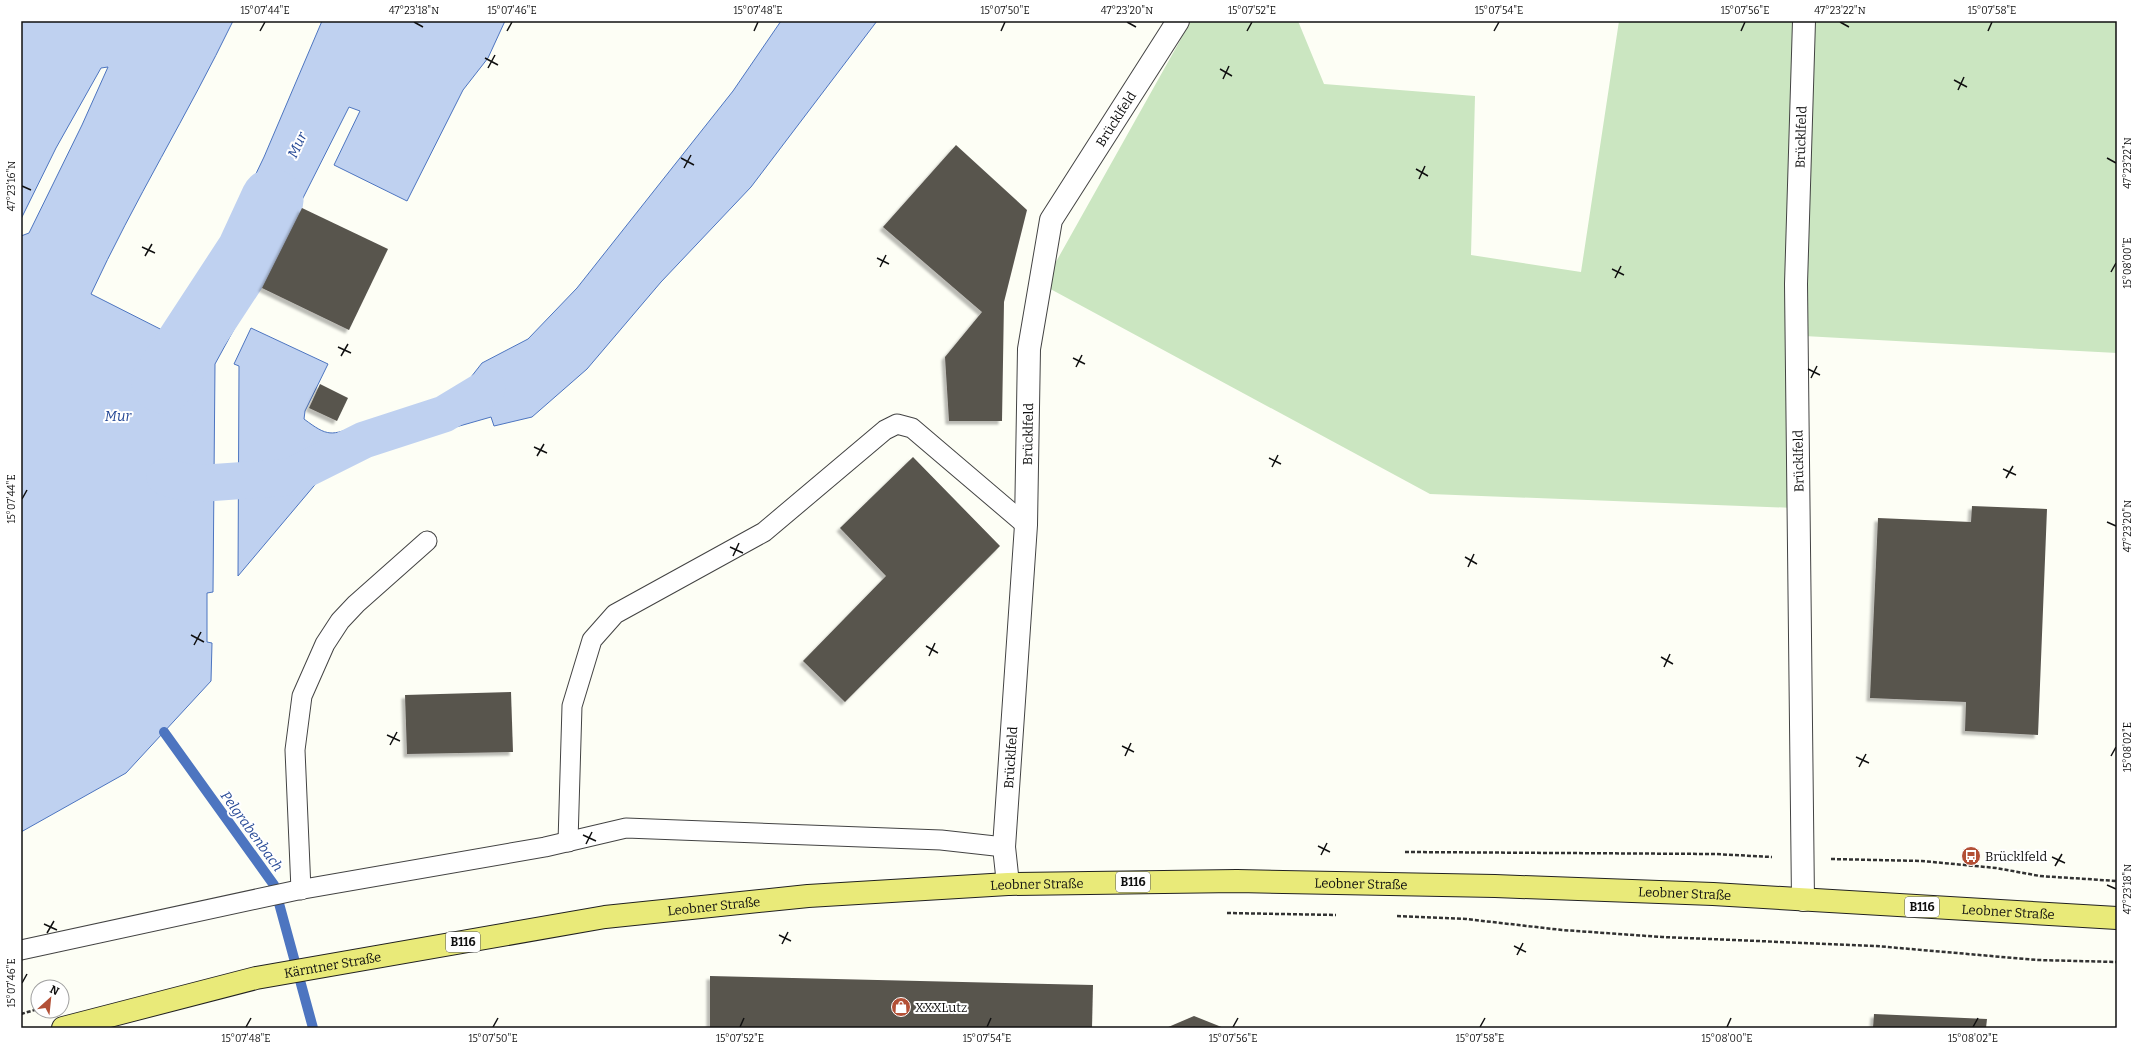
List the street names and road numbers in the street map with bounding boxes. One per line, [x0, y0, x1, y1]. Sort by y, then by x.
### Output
street label: Brücklfeld [1093, 88, 1139, 149]
street label: Brücklfeld [1793, 106, 1809, 168]
street label: Brücklfeld [1020, 402, 1036, 465]
street label: Brücklfeld [1790, 429, 1807, 492]
street label: Brücklfeld [1001, 726, 1020, 789]
road number: B116 [1116, 872, 1150, 892]
street label: Leobner Straße [1314, 875, 1408, 892]
street label: Leobner Straße [990, 876, 1084, 893]
street label: Leobner Straße [1638, 884, 1732, 903]
street label: Leobner Straße [667, 894, 761, 919]
road number: B116 [1905, 897, 1939, 917]
street label: Leobner Straße [1961, 902, 2055, 922]
road number: B116 [446, 932, 480, 952]
street label: Kärntner Straße [283, 949, 382, 981]

